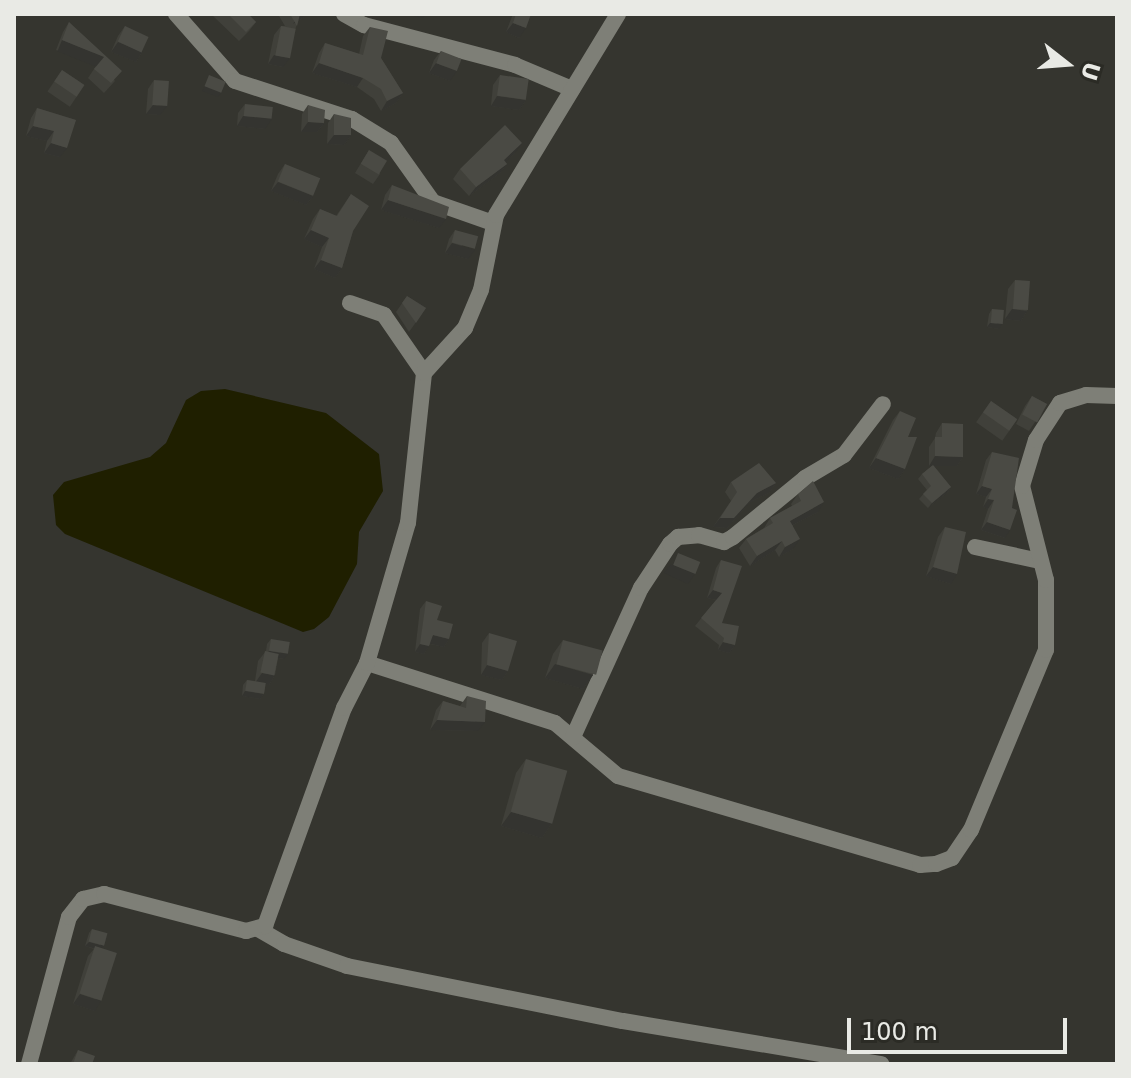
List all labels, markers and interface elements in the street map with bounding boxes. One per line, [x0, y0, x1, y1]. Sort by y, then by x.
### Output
north arrow [1027, 24, 1107, 104]
text: U [1076, 59, 1105, 83]
scale bar [851, 1002, 1071, 1052]
text: 100 m [861, 1018, 938, 1046]

